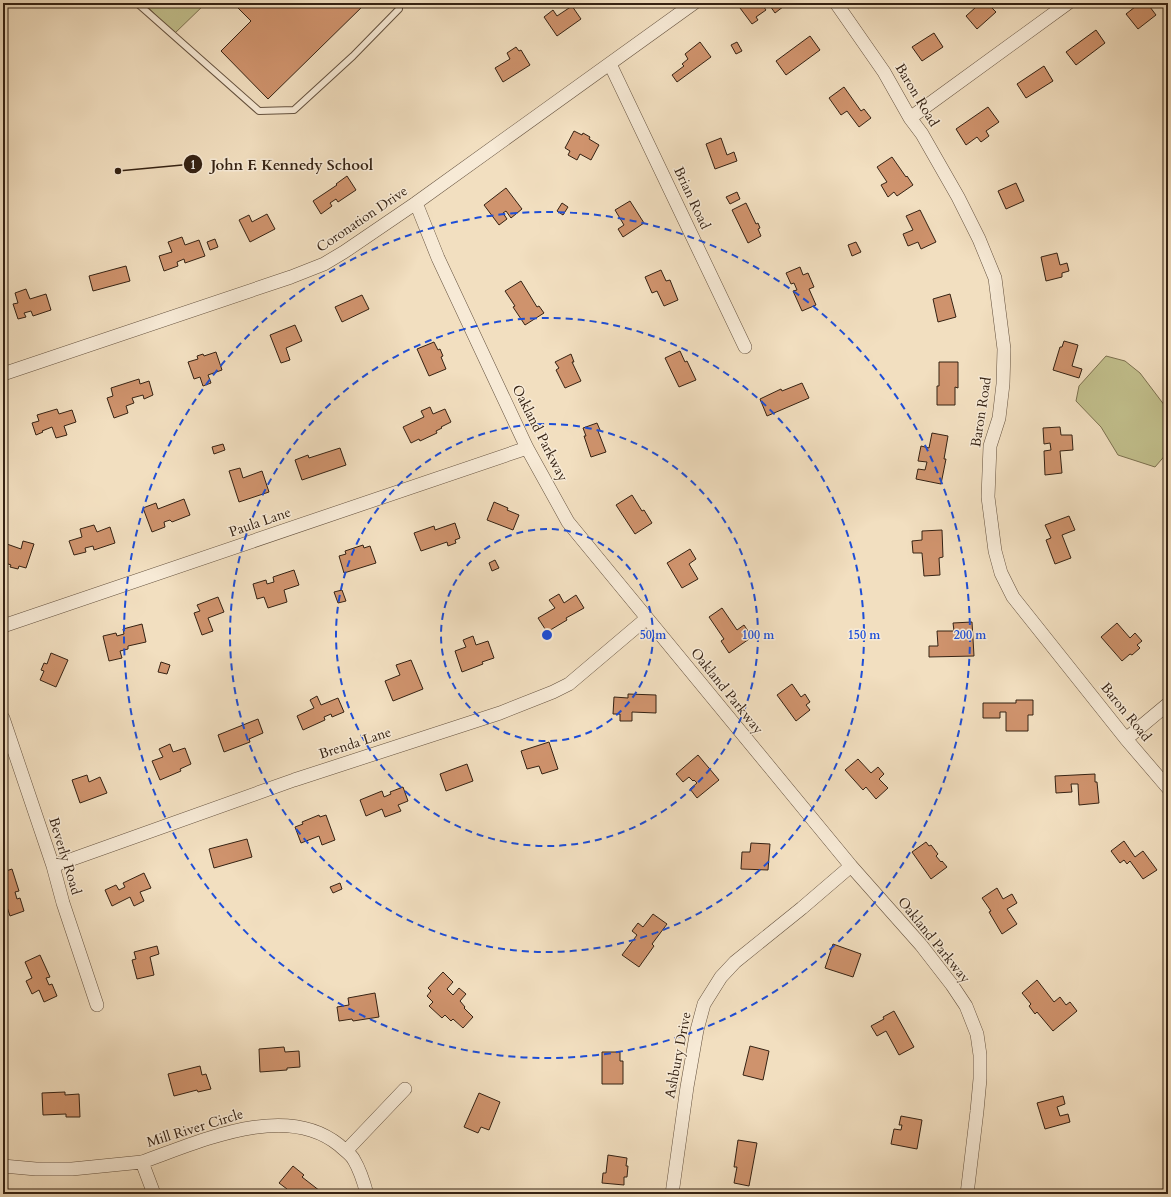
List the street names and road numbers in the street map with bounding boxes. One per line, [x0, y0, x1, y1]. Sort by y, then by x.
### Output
street label: Baron Road [891, 60, 944, 131]
street label: Brian Road [669, 164, 715, 233]
street label: Coronation Drive [313, 181, 411, 257]
street label: Baron Road [966, 375, 996, 448]
street label: Oakland Parkway [507, 381, 573, 485]
street label: Paula Lane [227, 503, 293, 541]
street label: Oakland Parkway [686, 644, 768, 739]
street label: Baron Road [1096, 679, 1156, 746]
street label: Brenda Lane [316, 722, 394, 764]
street label: Beverly Road [44, 815, 86, 898]
street label: Oakland Parkway [893, 893, 975, 988]
street label: Ashbury Drive [660, 1010, 696, 1100]
street label: Mill River Circle [144, 1104, 246, 1152]

